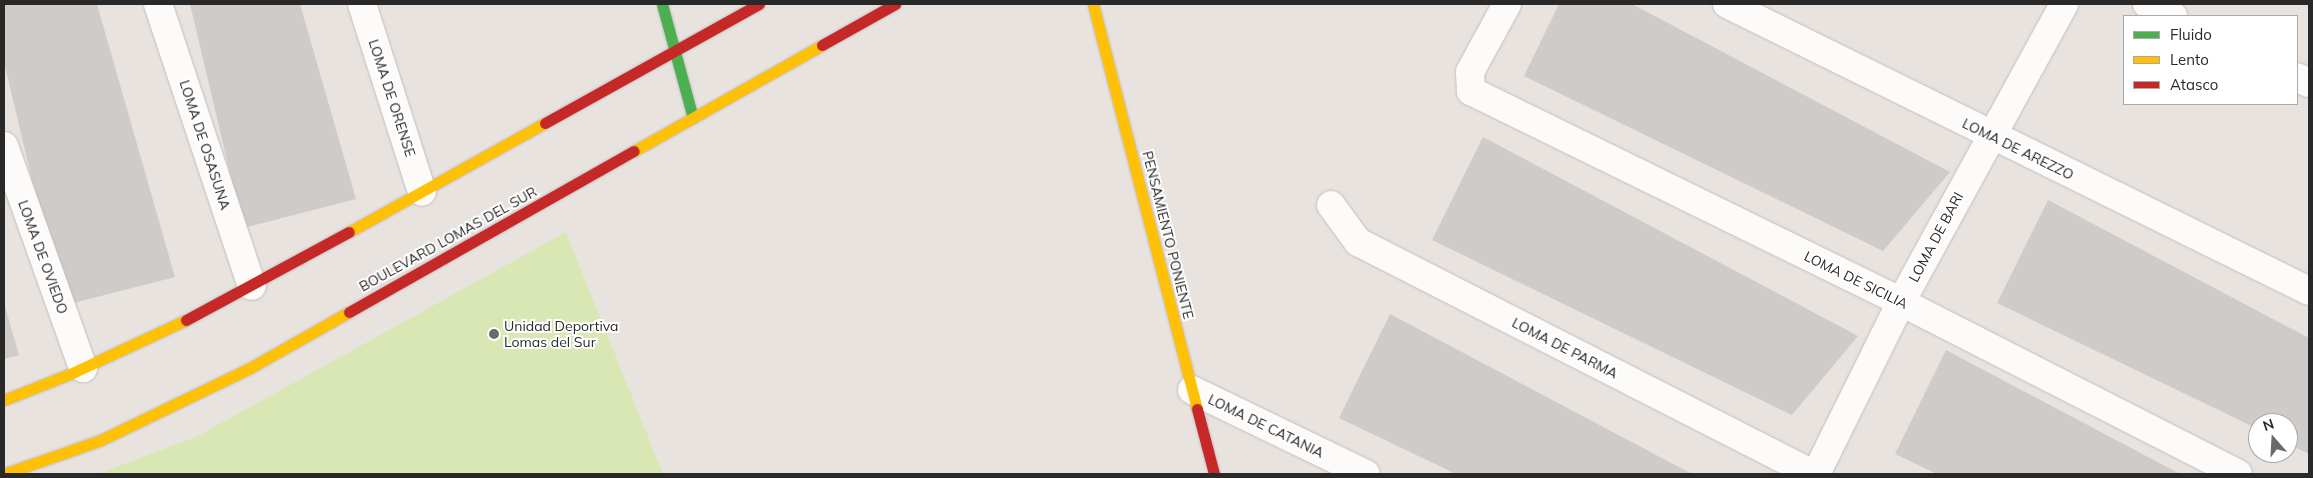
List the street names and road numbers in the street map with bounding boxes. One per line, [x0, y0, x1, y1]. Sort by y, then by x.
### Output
street label: LOMA DE ORENSE [365, 37, 419, 159]
street label: LOMA DE OSASUNA [176, 78, 234, 212]
street label: LOMA DE AREZZO [1960, 115, 2076, 183]
street label: PENSAMIENTO PONIENTE [1139, 149, 1197, 321]
street label: BOULEVARD LOMAS DEL SUR [356, 183, 540, 295]
street label: LOMA DE BARI [1905, 189, 1967, 285]
street label: LOMA DE OVIEDO [15, 198, 71, 316]
street label: LOMA DE SICILIA [1801, 248, 1911, 312]
street label: LOMA DE PARMA [1509, 314, 1621, 382]
street label: LOMA DE CATANIA [1205, 391, 1327, 461]

